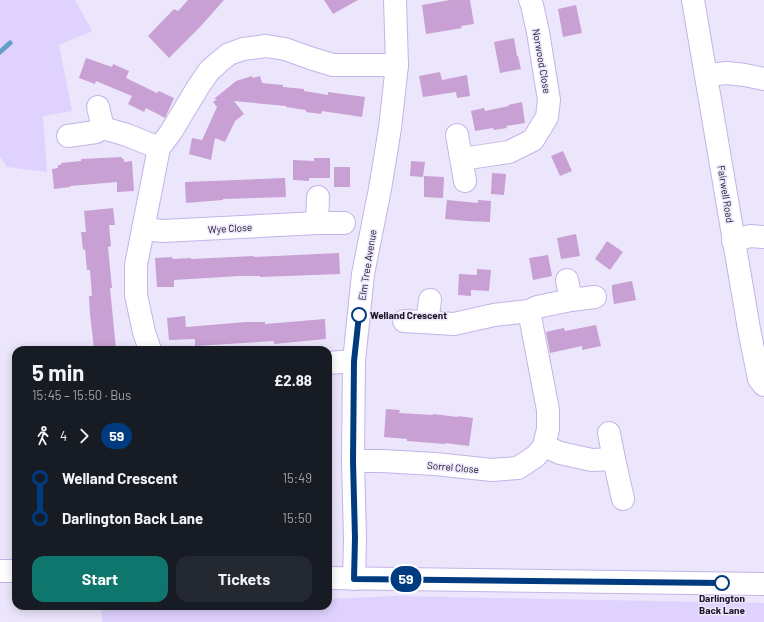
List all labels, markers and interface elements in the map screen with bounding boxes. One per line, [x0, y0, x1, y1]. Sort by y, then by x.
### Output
street label: Norwood Close [530, 28, 554, 94]
street label: Fairwell Road [716, 164, 736, 224]
street label: Wye Close [208, 221, 252, 235]
street label: Elm Tree Avenue [355, 229, 379, 301]
marker: Welland Crescent [351, 307, 367, 323]
place label: Welland Crescent [370, 309, 447, 321]
text: 5 min [32, 359, 84, 385]
text: £2.88 [274, 371, 312, 389]
text: 15:45 – 15:50 · Bus [32, 387, 131, 403]
icon: walk [32, 425, 54, 447]
icon: forward [73, 425, 95, 447]
text: 59 [109, 427, 124, 444]
text: 4 [60, 428, 67, 444]
street label: Sorrel Close [427, 459, 479, 475]
text: Welland Crescent [62, 469, 178, 487]
text: 15:49 [282, 470, 312, 486]
text: Darlington Back Lane [62, 509, 203, 527]
text: 15:50 [282, 510, 312, 526]
button: Start [32, 556, 168, 602]
button: Tickets [176, 556, 312, 602]
line badge: 59 [388, 566, 424, 592]
text: 59 [399, 570, 413, 587]
marker: Darlington Back Lane [714, 575, 730, 591]
place label: Darlington Back Lane [699, 592, 746, 616]

